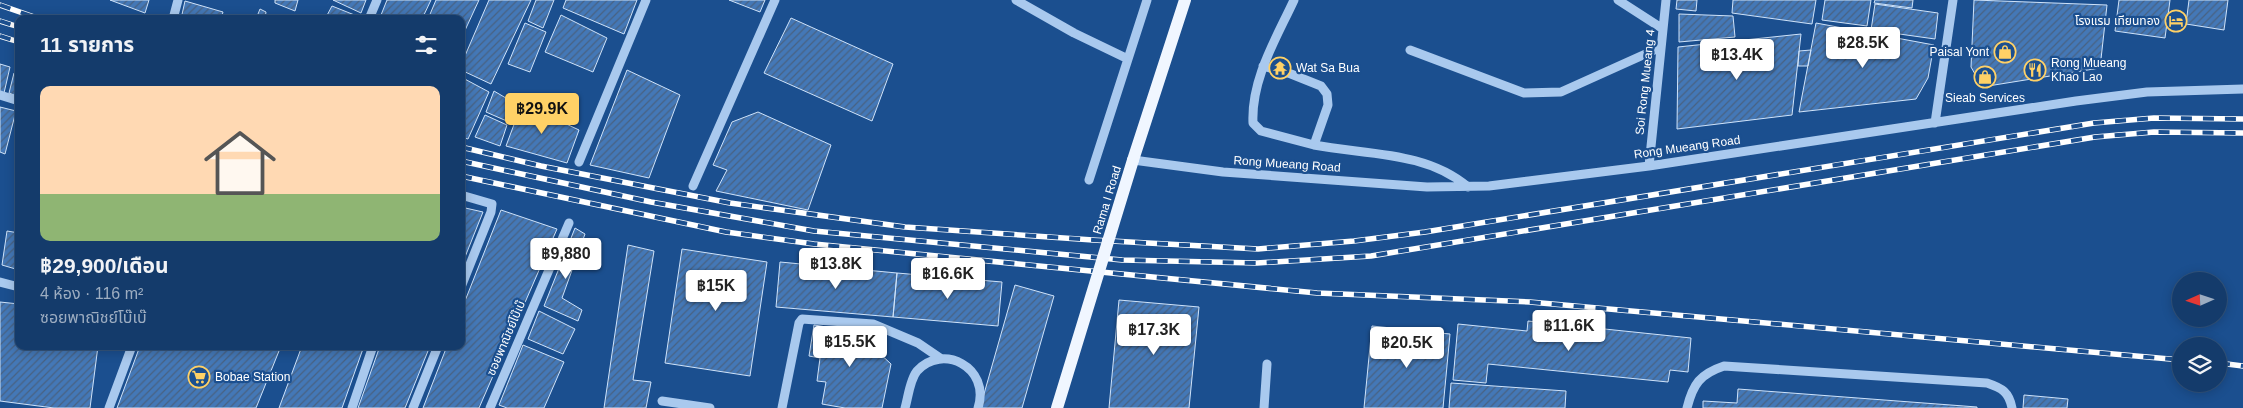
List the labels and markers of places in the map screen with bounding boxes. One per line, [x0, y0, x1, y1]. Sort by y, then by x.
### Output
hotel icon: โรงแรม เทียนทอง [2164, 9, 2188, 33]
place label: โรงแรม เทียนทอง [2075, 14, 2160, 28]
pin: ฿28.5K [1822, 27, 1904, 69]
pin: ฿13.4K [1696, 38, 1778, 81]
shop icon: Paisal Yont [1993, 40, 2017, 64]
place label: Paisal Yont [1930, 45, 1990, 59]
temple icon: Wat Sa Bua [1268, 56, 1292, 80]
place label: Rong Mueang Khao Lao [2051, 56, 2126, 84]
restaurant icon: Rong Mueang Khao Lao [2023, 58, 2047, 82]
place label: Wat Sa Bua [1296, 61, 1360, 75]
shop icon: Sieab Services [1973, 65, 1997, 89]
place label: Sieab Services [1945, 91, 2025, 105]
pin: ฿29.9K [501, 92, 583, 135]
pin: ฿9,880 [525, 238, 607, 280]
pin: ฿13.8K [795, 248, 877, 290]
pin: ฿16.6K [907, 258, 989, 300]
pin: ฿15K [686, 270, 746, 312]
pin: ฿11.6K [1528, 310, 1610, 352]
pin: ฿17.3K [1113, 314, 1195, 356]
pin: ฿15.5K [809, 326, 891, 368]
pin: ฿20.5K [1366, 326, 1448, 369]
supermarket icon: Bobae Station [187, 365, 211, 389]
place label: Bobae Station [215, 370, 290, 384]

